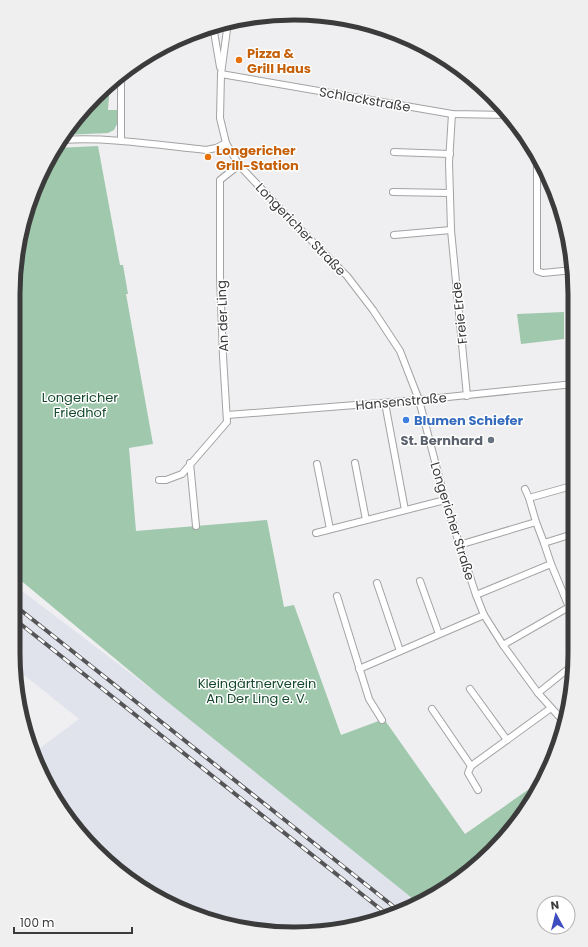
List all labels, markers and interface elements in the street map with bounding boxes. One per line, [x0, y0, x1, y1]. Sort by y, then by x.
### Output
place label: Pizza & Grill Haus [247, 44, 311, 78]
marker: Pizza & Grill Haus [234, 55, 244, 65]
street label: Schlackstraße [318, 82, 412, 117]
place label: Longericher Grill-Station [216, 141, 299, 175]
marker: Longericher Grill-Station [203, 152, 213, 162]
street label: Longericher Straße [251, 179, 350, 280]
street label: An der Ling [212, 280, 233, 352]
street label: Freie Erde [447, 281, 472, 345]
park label: Longericher Friedhof [42, 388, 118, 422]
street label: Hansenstraße [355, 388, 447, 415]
place label: Blumen Schiefer [414, 411, 524, 430]
marker: Blumen Schiefer [401, 415, 411, 425]
place label: St. Bernhard [400, 431, 483, 450]
marker: St. Bernhard [486, 435, 496, 445]
street label: Longericher Straße [426, 460, 480, 583]
park label: Kleingärtnerverein An Der Ling e. V. [198, 674, 316, 708]
north arrow [536, 895, 576, 935]
text: N [550, 897, 560, 914]
scale bar [14, 909, 132, 935]
text: 100 m [20, 914, 54, 931]

